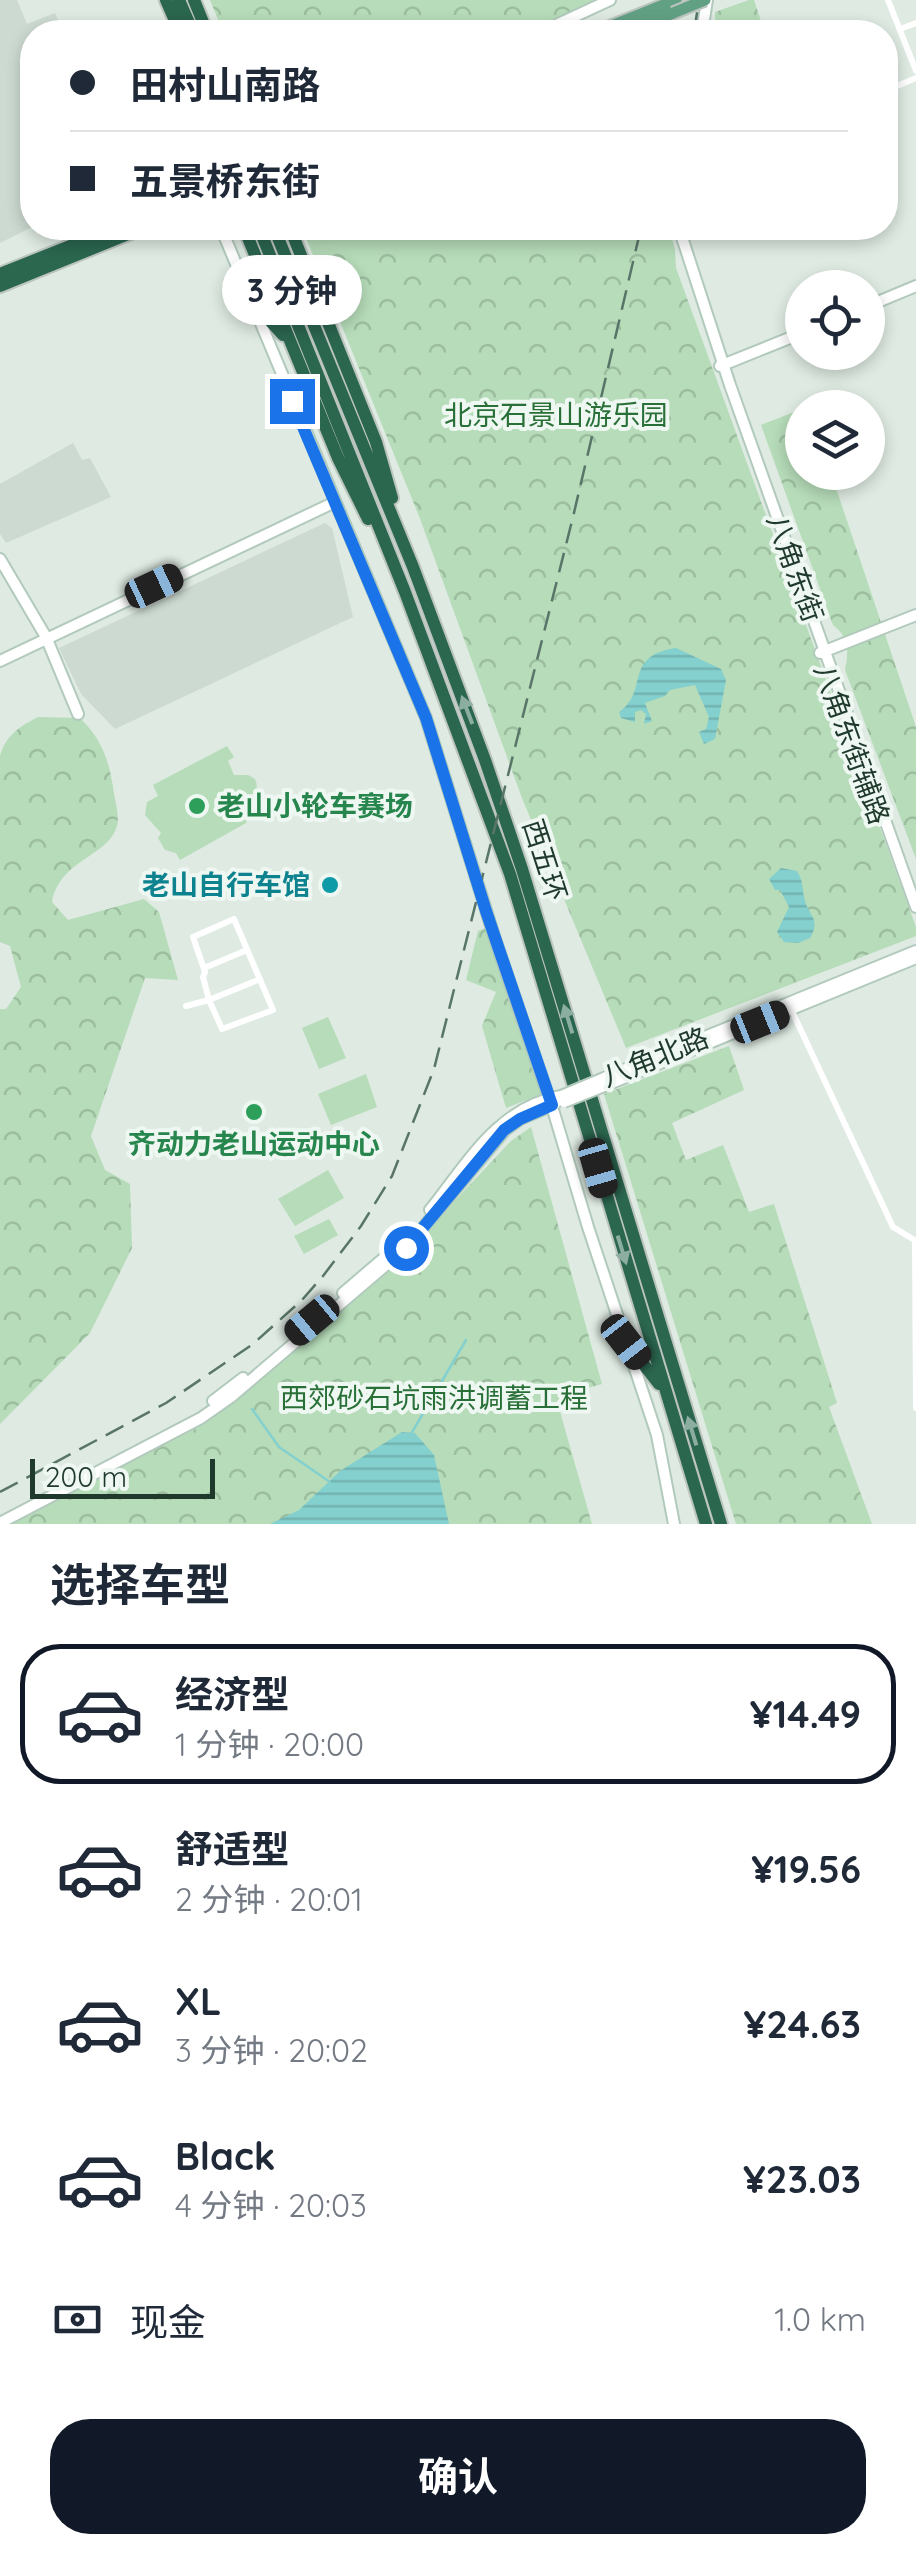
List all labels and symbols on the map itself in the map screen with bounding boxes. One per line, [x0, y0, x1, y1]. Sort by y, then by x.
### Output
callout: 3 分钟 [222, 256, 362, 326]
route end [270, 379, 315, 424]
park label: 北京石景山游乐园 [444, 397, 668, 432]
street label: 八角东街 [760, 509, 831, 626]
car [120, 560, 188, 612]
street label: 八角东街辅路 [807, 659, 898, 829]
one-way arrow [458, 695, 474, 725]
place label: 老山小轮车赛场 [217, 788, 413, 823]
marker: 老山小轮车赛场 [186, 795, 208, 817]
street label: 西五环 [516, 814, 575, 905]
place label: 老山自行车馆 [142, 867, 310, 902]
marker: 老山自行车馆 [319, 874, 341, 896]
car [727, 997, 793, 1047]
one-way arrow [559, 1004, 574, 1034]
street label: 八角北路 [596, 1019, 713, 1094]
marker: 齐动力老山运动中心 [243, 1101, 265, 1123]
place label: 齐动力老山运动中心 [128, 1126, 380, 1161]
car [575, 1135, 621, 1201]
route start [384, 1226, 429, 1271]
one-way arrow [615, 1235, 630, 1266]
car [279, 1289, 345, 1351]
car [596, 1309, 656, 1375]
park label: 西郊砂石坑雨洪调蓄工程 [280, 1380, 588, 1415]
one-way arrow [683, 1416, 698, 1446]
scale bar [30, 1454, 215, 1498]

